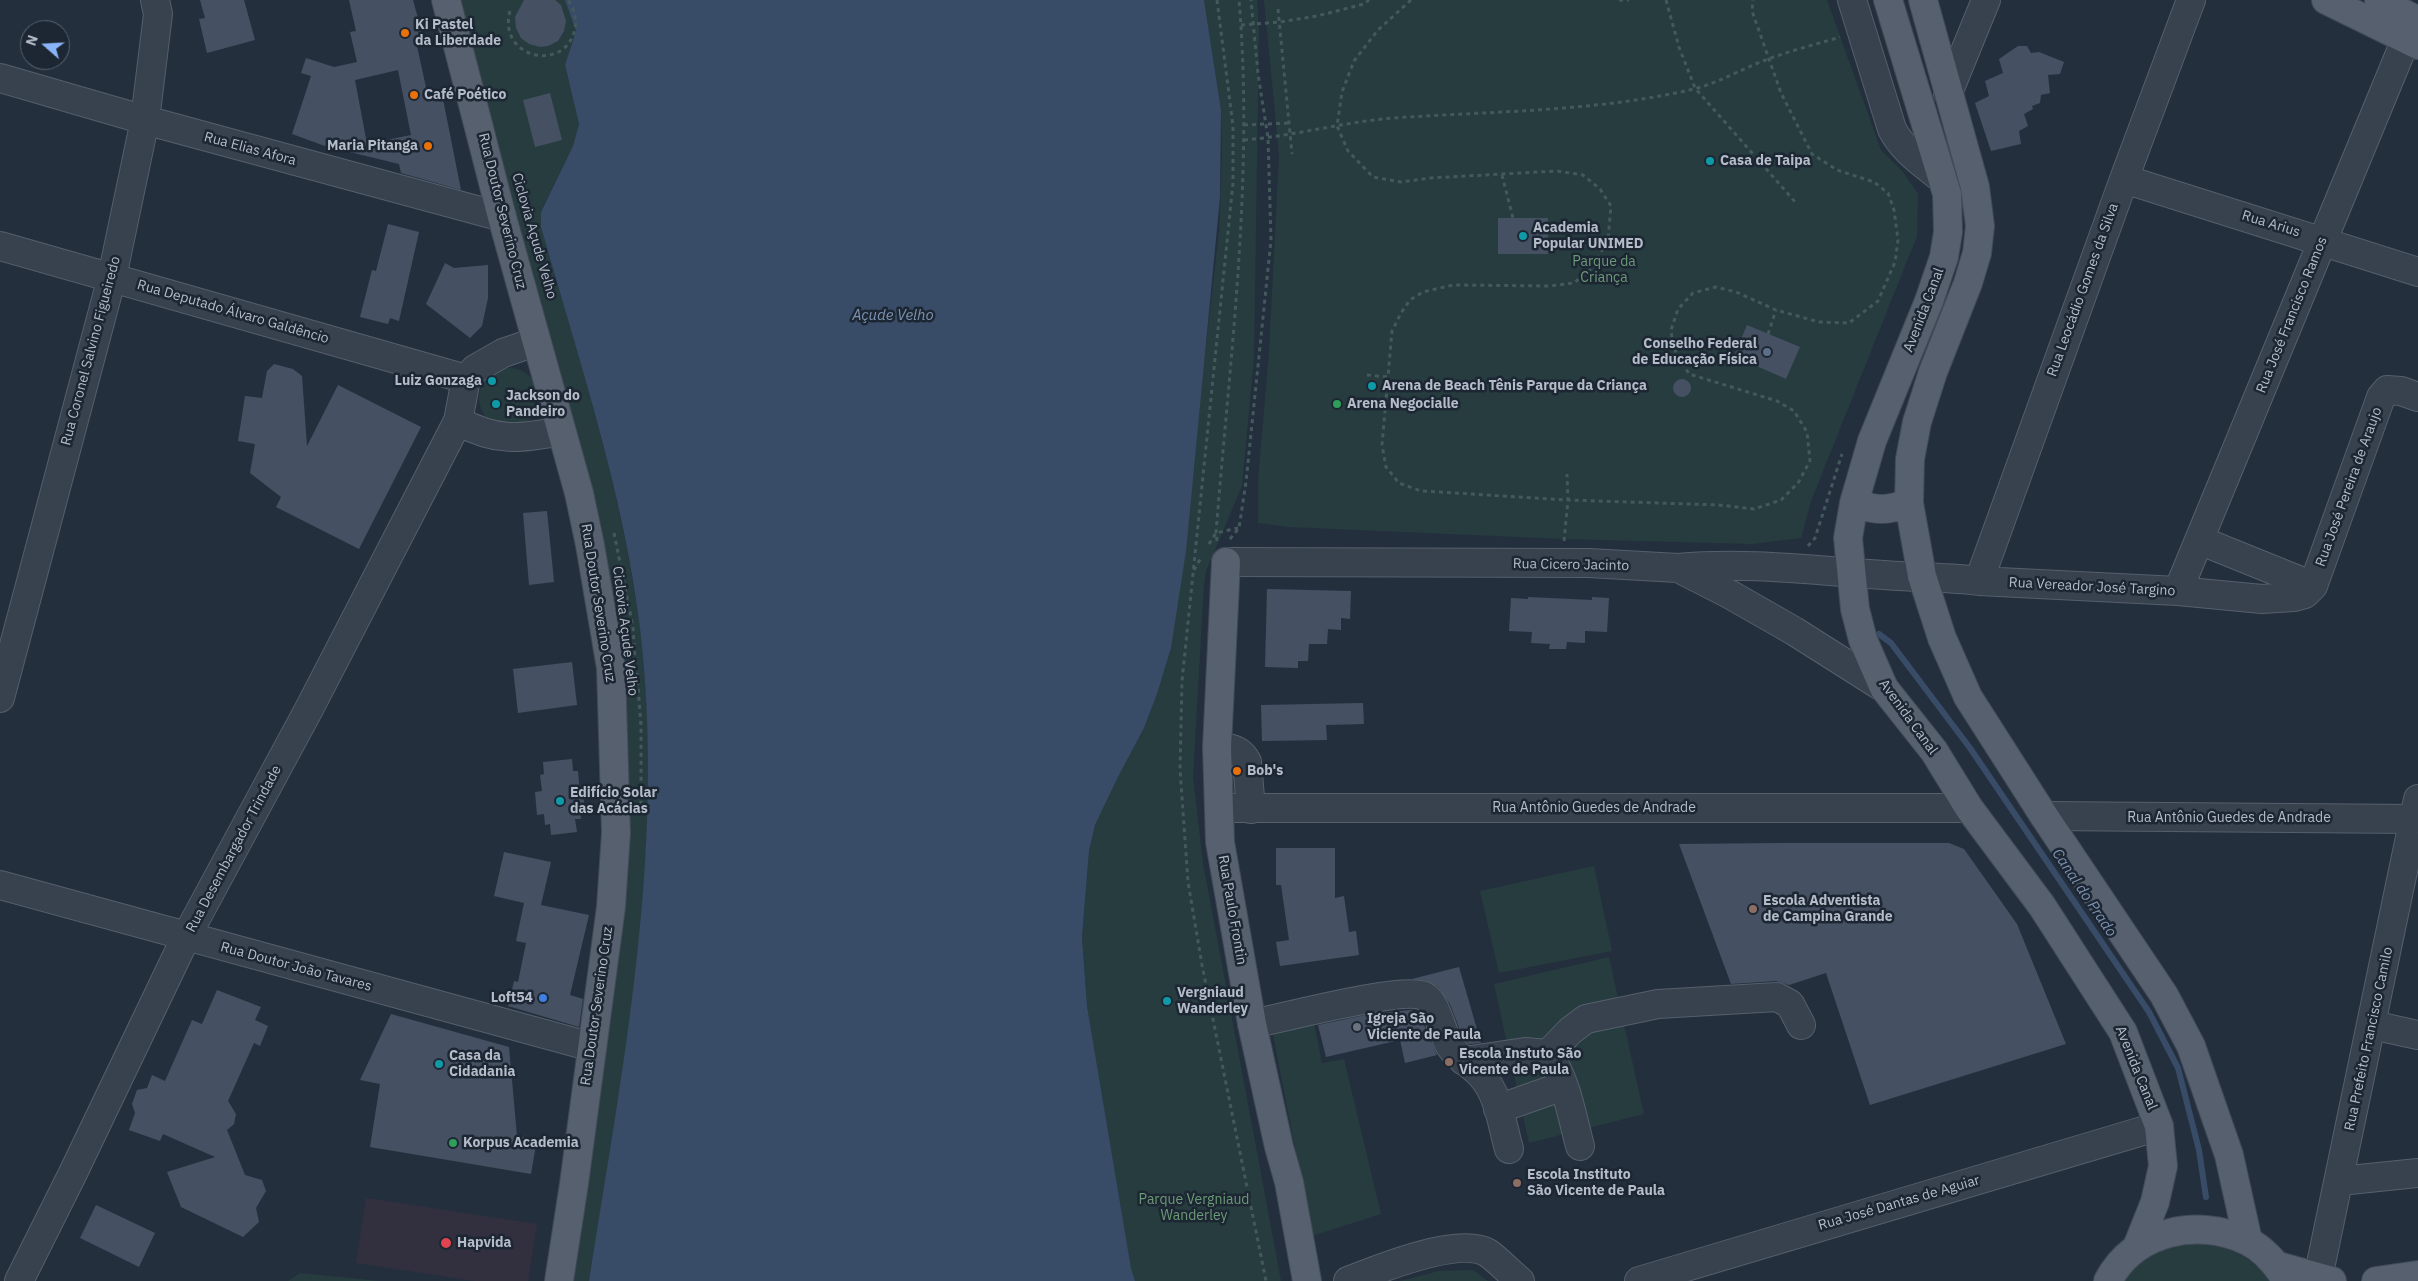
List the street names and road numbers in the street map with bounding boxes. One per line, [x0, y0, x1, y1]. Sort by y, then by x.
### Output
street label: Rua Elias Afora [202, 129, 298, 169]
street label: Rua Doutor Severino Cruz [474, 131, 530, 291]
street label: Ciclovia Açude Velho [508, 171, 560, 301]
street label: Rua Leocádio Gomes da Silva [2044, 201, 2122, 379]
street label: Rua Arius [2240, 207, 2302, 241]
street label: Rua José Francisco Ramos [2253, 234, 2331, 396]
street label: Rua Coronel Salvino Figueiredo [58, 255, 124, 447]
street label: Avenida Canal [1900, 265, 1948, 355]
street label: Rua Deputado Álvaro Galdêncio [135, 277, 331, 347]
street label: Rua José Pereira de Araujo [2312, 405, 2386, 569]
street label: Rua Doutor Severino Cruz [577, 523, 619, 683]
street label: Rua Cicero Jacinto [1513, 556, 1629, 574]
street label: Ciclovia Açude Velho [609, 565, 641, 697]
street label: Rua Vereador José Targino [2008, 574, 2176, 600]
street label: Avenida Canal [1875, 676, 1941, 758]
street label: Rua Desembargador Trindade [183, 763, 285, 935]
street label: Rua Antônio Guedes de Andrade [1492, 800, 1696, 816]
street label: Rua Antônio Guedes de Andrade [2127, 810, 2331, 826]
street label: Rua Paulo Frontin [1214, 854, 1250, 966]
street label: Rua Doutor Severino Cruz [578, 926, 616, 1086]
street label: Rua Doutor João Tavares [219, 939, 373, 995]
street label: Rua Prefeito Francisco Camilo [2341, 946, 2397, 1132]
street label: Avenida Canal [2112, 1024, 2160, 1112]
street label: Rua José Dantas de Aguiar [1816, 1172, 1982, 1234]

